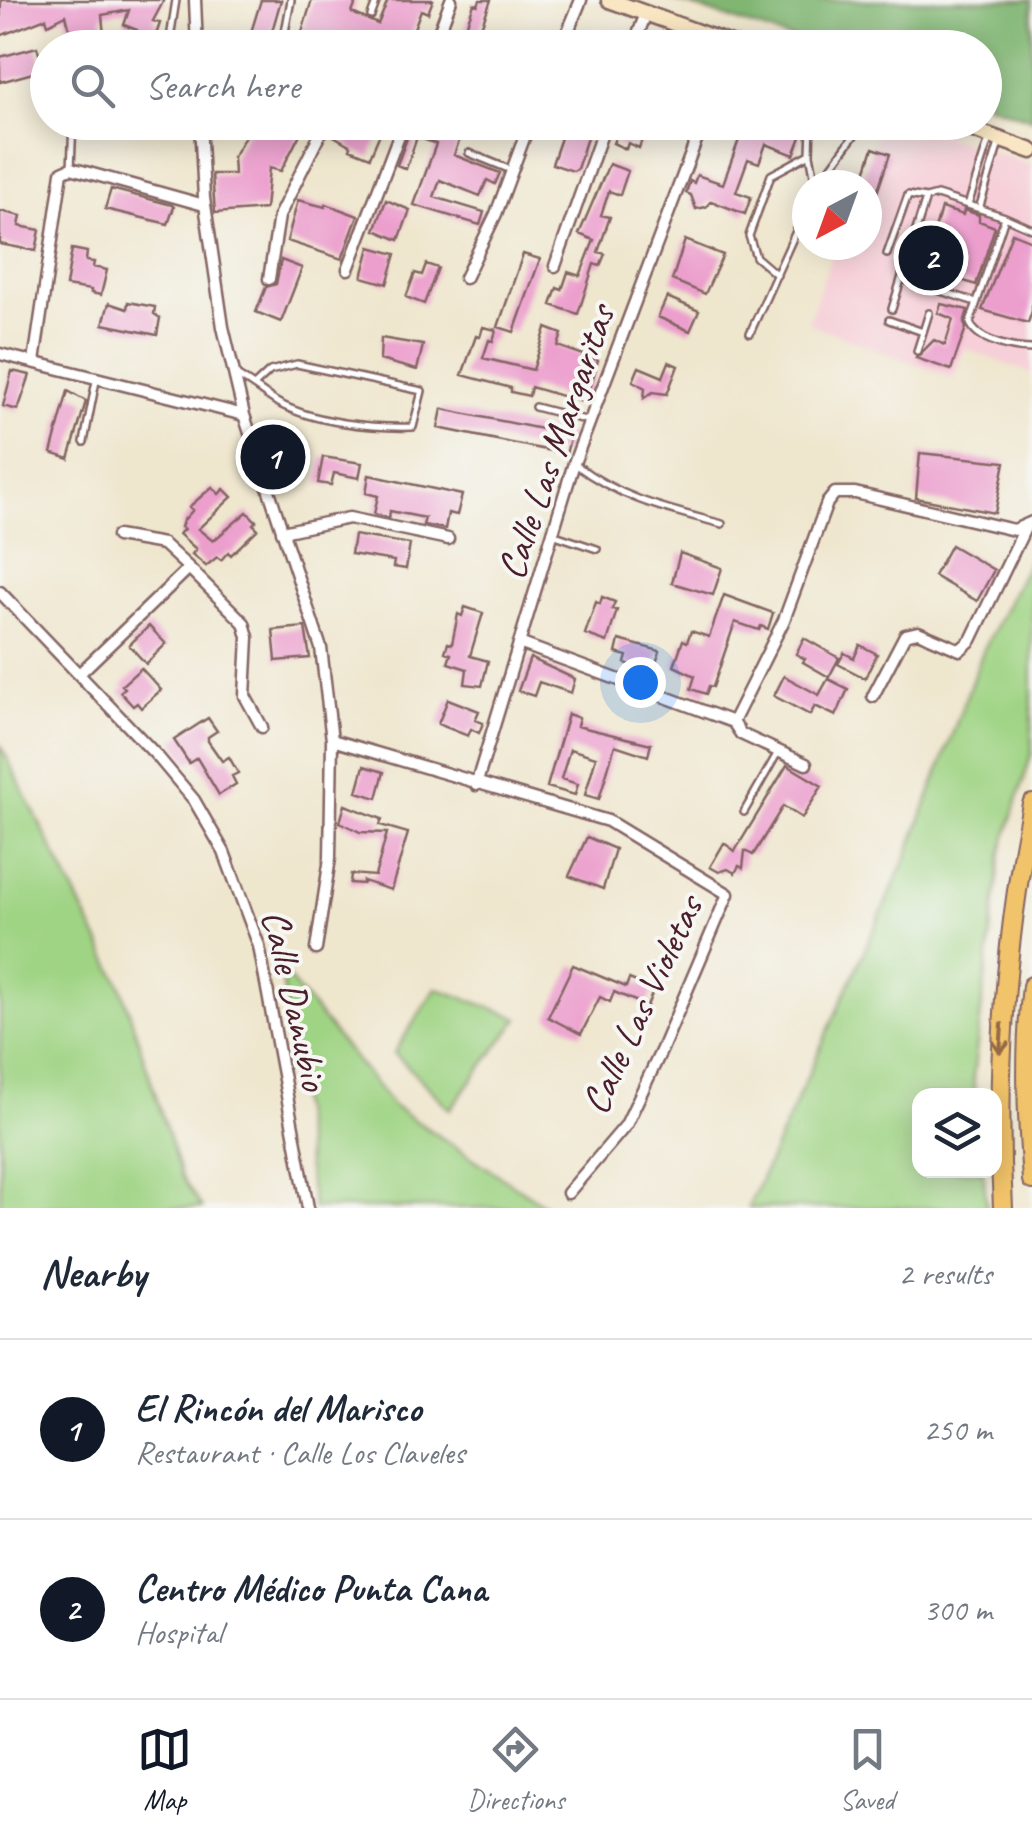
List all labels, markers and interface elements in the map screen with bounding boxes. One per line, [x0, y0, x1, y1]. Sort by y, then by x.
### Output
search box [30, 30, 1002, 140]
icon: search [65, 58, 120, 113]
text: Search here [145, 62, 300, 109]
north arrow [792, 170, 882, 260]
pin: 2 [898, 220, 964, 296]
street label: Calle Las Margaritas [486, 295, 627, 586]
pin: 1 [240, 420, 306, 494]
your location [615, 657, 666, 708]
street label: Calle Las Violetas [570, 885, 716, 1122]
street label: Calle Danubio [250, 905, 340, 1097]
one-way arrow [991, 1023, 1010, 1055]
map controls [912, 1088, 1002, 1178]
button: layers [912, 1088, 1002, 1178]
text: Nearby [40, 1247, 146, 1300]
text: 2 results [898, 1253, 992, 1294]
text: El Rincón del Marisco [135, 1385, 421, 1432]
text: 1 [65, 1409, 80, 1450]
text: 250 m [923, 1409, 992, 1450]
text: Restaurant · Calle Los Claveles [135, 1432, 465, 1473]
text: Centro Médico Punta Cana [135, 1565, 487, 1612]
text: 2 [65, 1589, 80, 1630]
text: 300 m [923, 1589, 992, 1630]
text: Hospital [135, 1612, 222, 1653]
tab: Map [137, 1722, 192, 1817]
tab: Directions [467, 1722, 565, 1817]
tab: Saved [840, 1722, 895, 1817]

